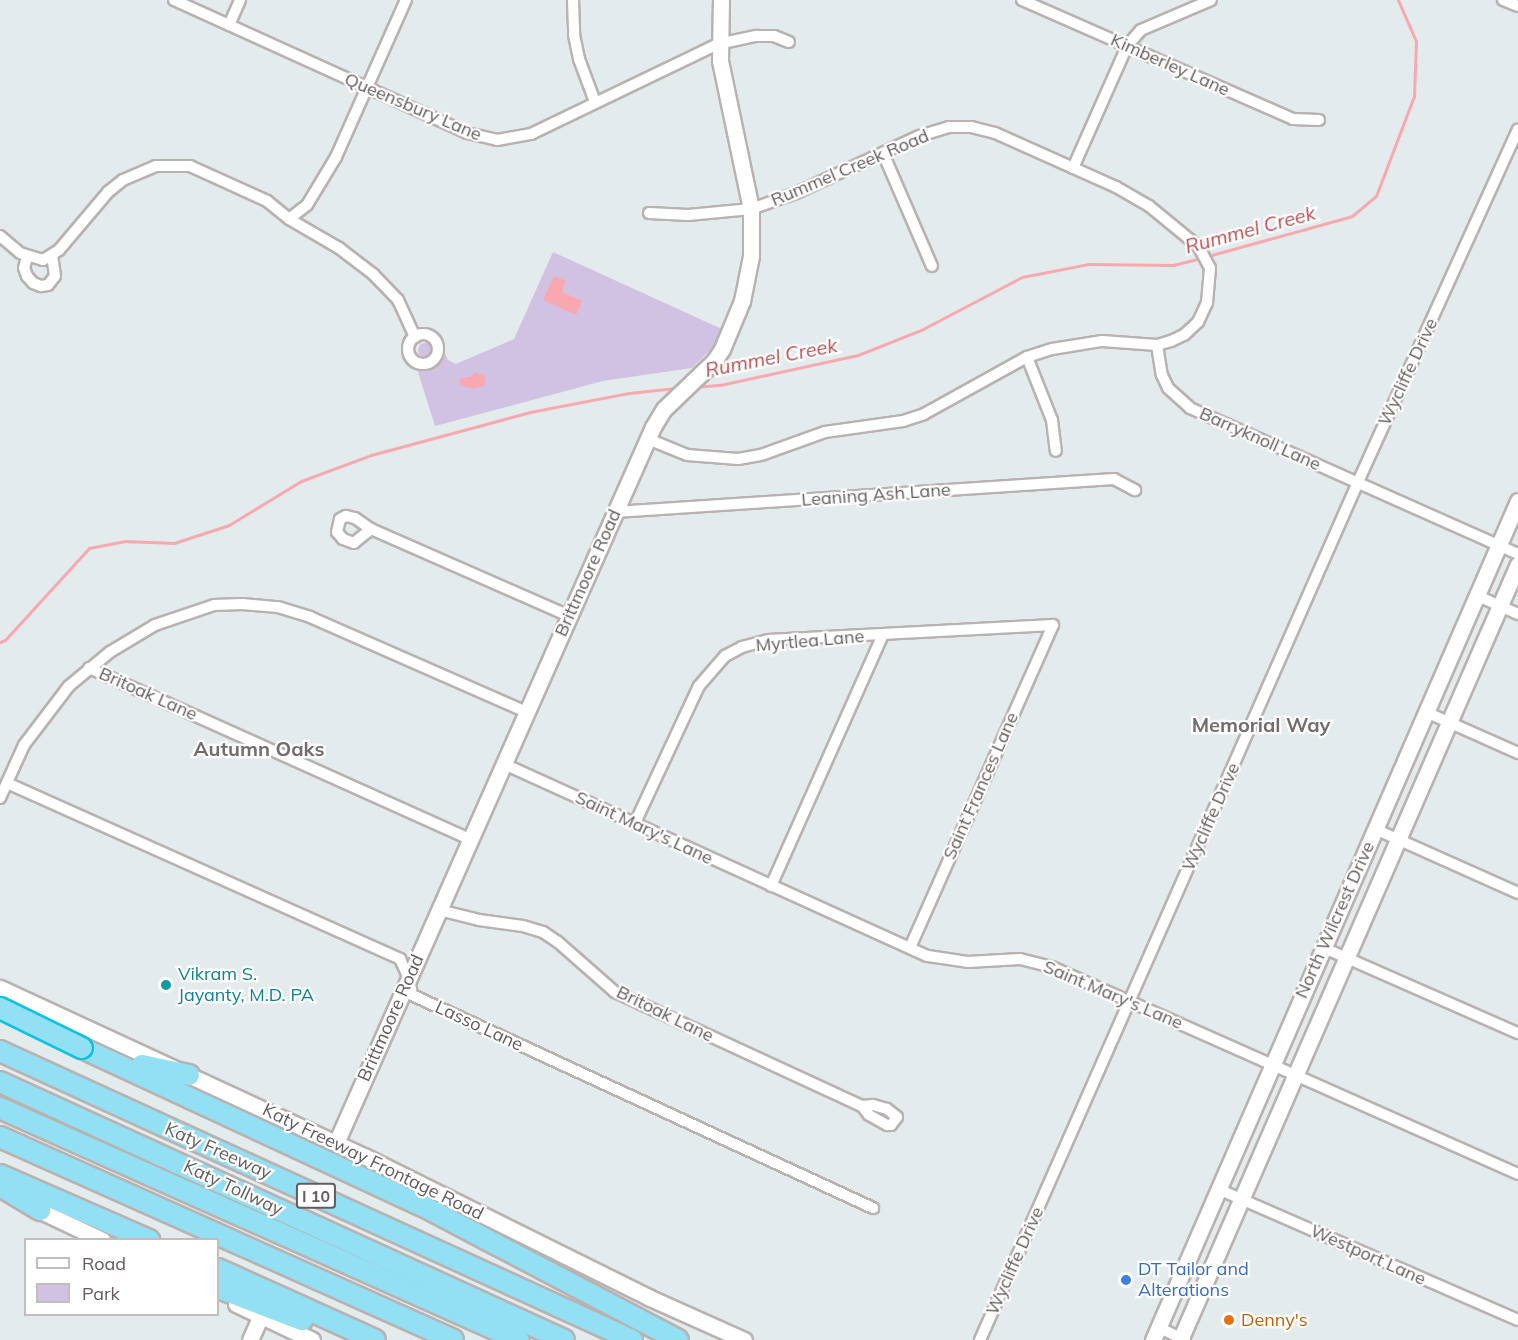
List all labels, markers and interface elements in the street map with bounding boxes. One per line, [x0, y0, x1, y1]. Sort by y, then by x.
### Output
street label: Kimberley Lane [1107, 29, 1233, 101]
street label: Queensbury Lane [341, 68, 485, 146]
street label: Rummel Creek Road [768, 125, 932, 211]
water label: Rummel Creek [1182, 200, 1318, 258]
street label: Wycliffe Drive [1374, 315, 1442, 429]
water label: Rummel Creek [703, 332, 839, 382]
street label: Barryknoll Lane [1196, 403, 1324, 475]
street label: Leaning Ash Lane [801, 479, 951, 511]
street label: Brittmoore Road [550, 506, 626, 640]
street label: Myrtlea Lane [755, 625, 865, 657]
street label: Britoak Lane [96, 663, 200, 725]
street label: Saint Frances Lane [939, 709, 1023, 863]
district label: Memorial Way [1192, 712, 1330, 736]
district label: Autumn Oaks [194, 736, 324, 760]
street label: Wycliffe Drive [1178, 760, 1244, 874]
street label: Saint Mary's Lane [572, 787, 716, 869]
street label: North Wilcrest Drive [1291, 838, 1379, 1002]
street label: Brittmoore Road [353, 951, 429, 1085]
street label: Saint Mary's Lane [1040, 956, 1186, 1034]
place label: Vikram S. Jayanty, M.D. PA [178, 964, 314, 1006]
marker: Vikram S. Jayanty, M.D. PA [159, 978, 173, 992]
street label: Britoak Lane [613, 981, 717, 1047]
street label: Lasso Lane [432, 996, 526, 1056]
street label: Katy Freeway Frontage Road [259, 1099, 487, 1225]
street label: Katy Freeway [161, 1118, 275, 1184]
street label: Katy Tollway [180, 1156, 286, 1220]
road number: I 10 [295, 1183, 337, 1209]
street label: Wycliffe Drive [982, 1204, 1048, 1318]
street label: Westport Lane [1307, 1220, 1429, 1290]
legend [24, 1238, 219, 1316]
text: Road [82, 1252, 126, 1275]
place label: DT Tailor and Alterations [1138, 1259, 1249, 1302]
marker: DT Tailor and Alterations [1119, 1273, 1133, 1287]
text: Park [82, 1282, 120, 1305]
place label: Denny's [1241, 1309, 1308, 1331]
marker: Denny's [1222, 1313, 1236, 1327]

